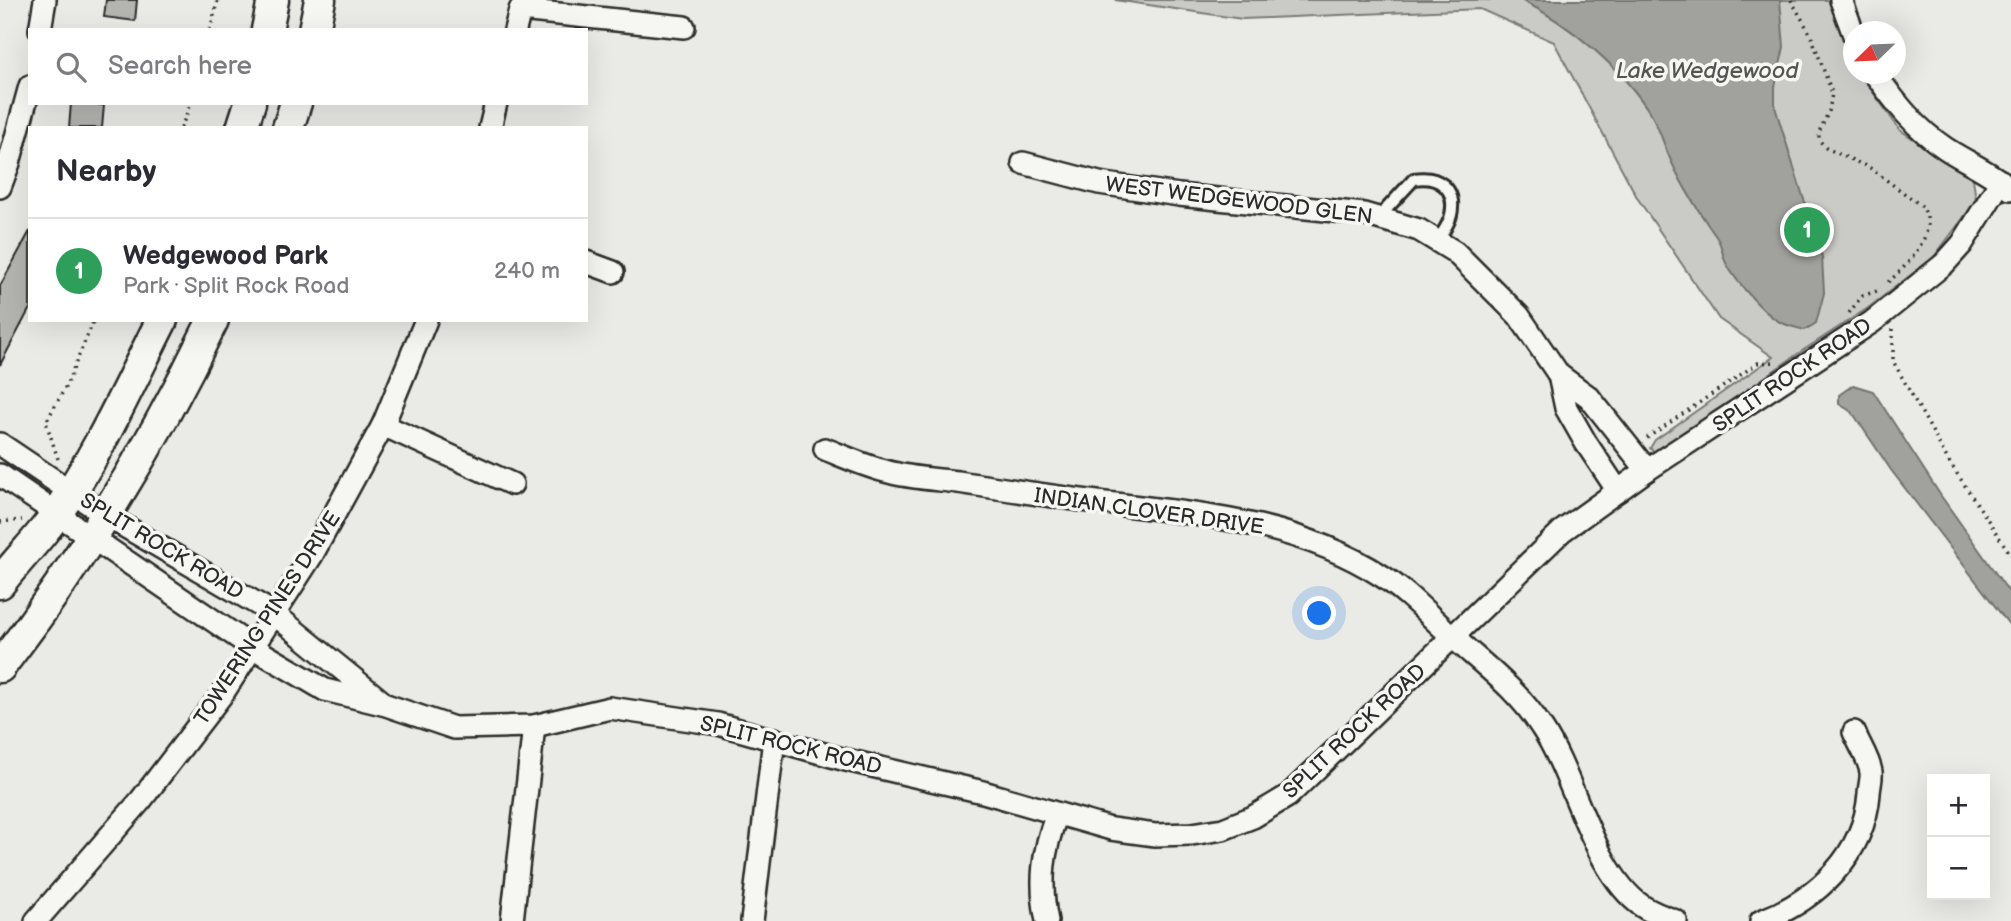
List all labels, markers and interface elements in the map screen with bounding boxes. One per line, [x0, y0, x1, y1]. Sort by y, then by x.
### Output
north arrow [1843, 21, 1906, 84]
search box [28, 28, 588, 105]
icon: search [52, 48, 90, 86]
text: Search here [108, 51, 252, 82]
water label: Lake Wedgewood [1616, 57, 1799, 85]
text: Nearby [56, 154, 156, 190]
street label: WEST WEDGEWOOD GLEN [1104, 172, 1374, 229]
pin: 1 [1784, 204, 1830, 256]
text: Wedgewood Park [123, 241, 328, 272]
text: 1 [74, 257, 84, 285]
text: 240 m [494, 257, 560, 285]
text: Park · Split Rock Road [123, 272, 349, 300]
street label: SPLIT ROCK ROAD [1708, 313, 1876, 438]
street label: INDIAN CLOVER DRIVE [1033, 483, 1265, 540]
street label: SPLIT ROCK ROAD [76, 488, 248, 605]
street label: TOWERING PINES DRIVE [189, 507, 346, 730]
your location [1302, 596, 1336, 630]
street label: SPLIT ROCK ROAD [1278, 659, 1431, 804]
street label: SPLIT ROCK ROAD [698, 711, 884, 780]
map controls [1927, 774, 1990, 900]
button: + [1927, 774, 1990, 837]
button: − [1927, 837, 1990, 900]

